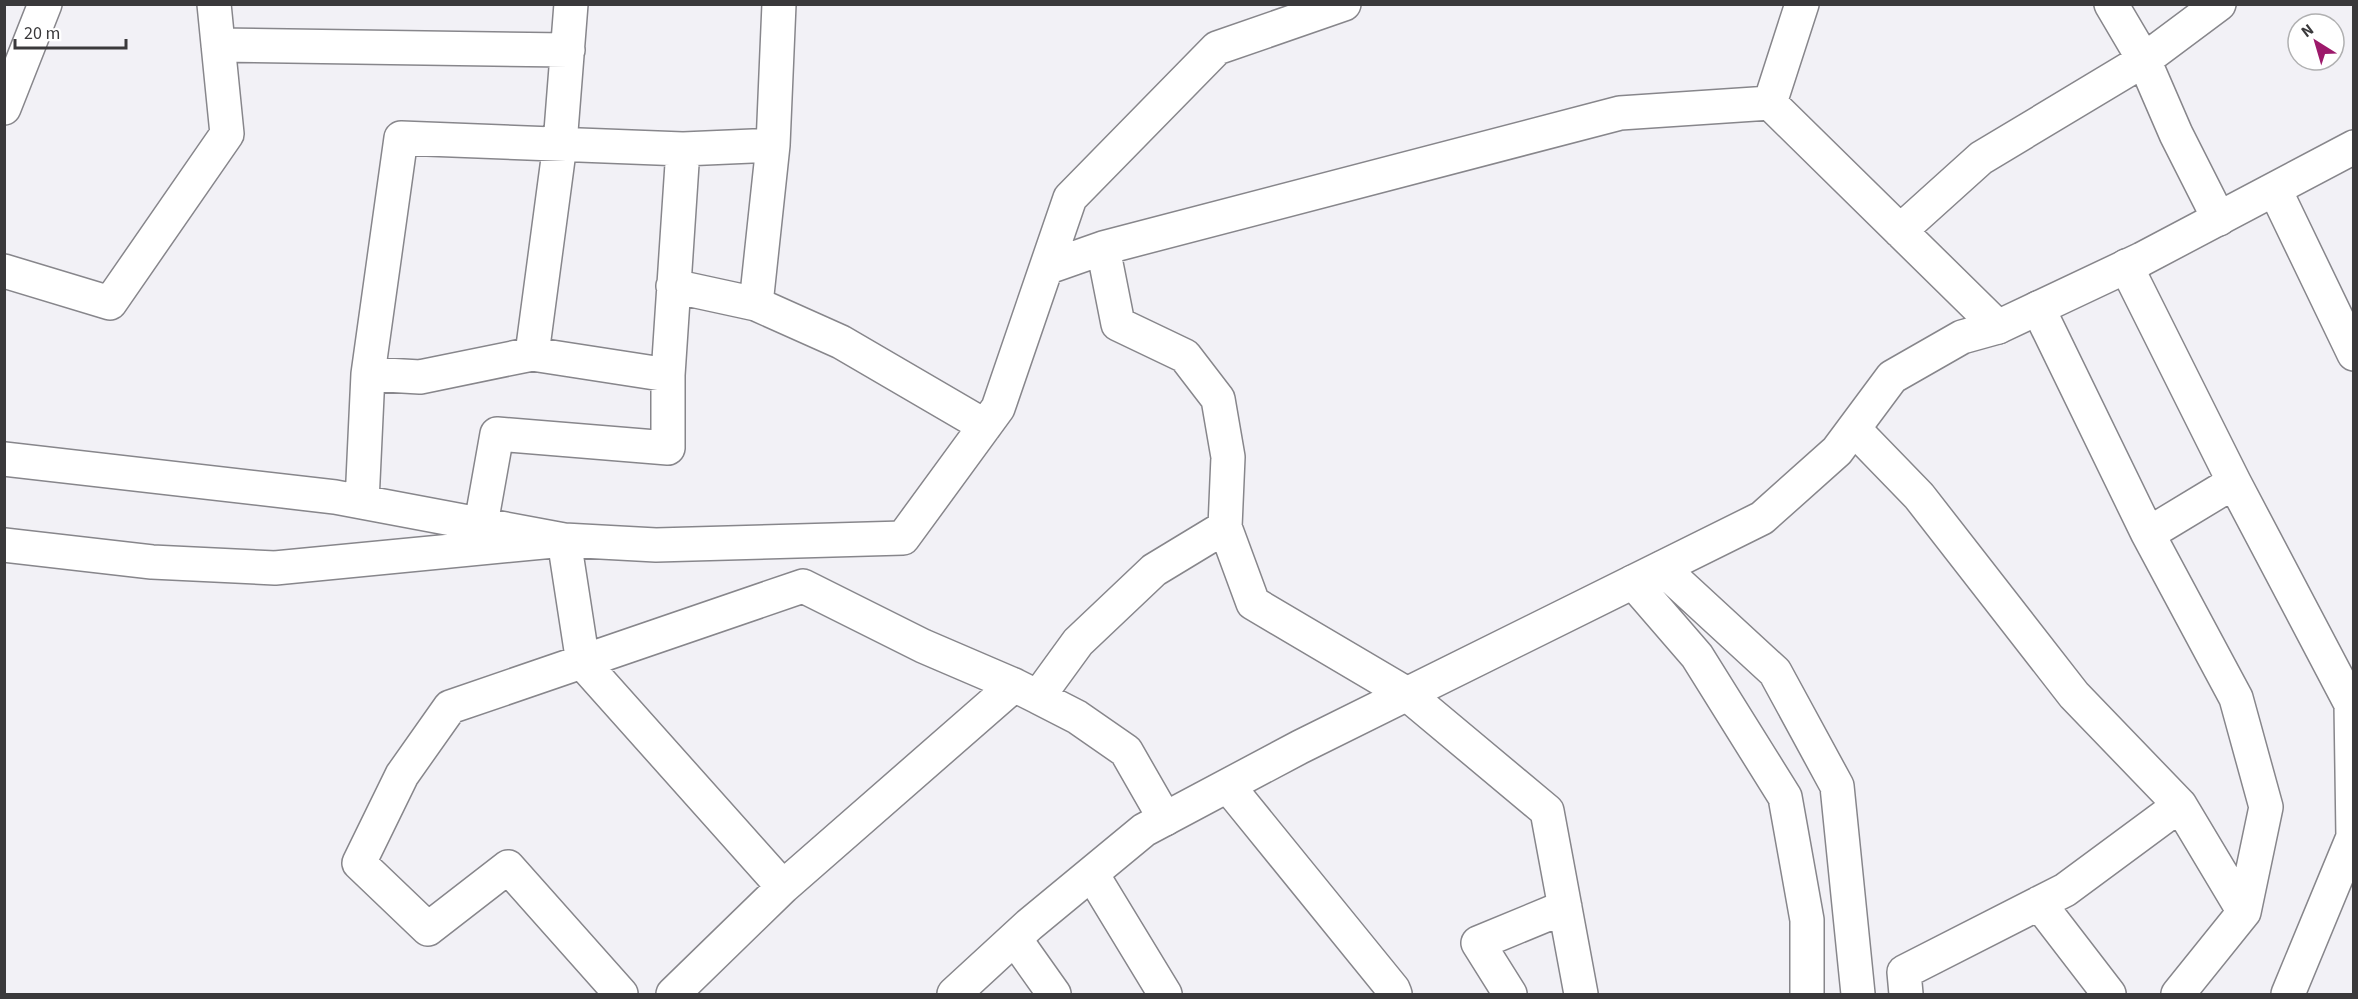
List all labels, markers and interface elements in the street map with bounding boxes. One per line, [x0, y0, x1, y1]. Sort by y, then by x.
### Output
scale bar [15, 12, 126, 50]
north arrow [2286, 12, 2346, 72]
text: N [2297, 19, 2318, 43]
text: 20 m [24, 21, 60, 46]

